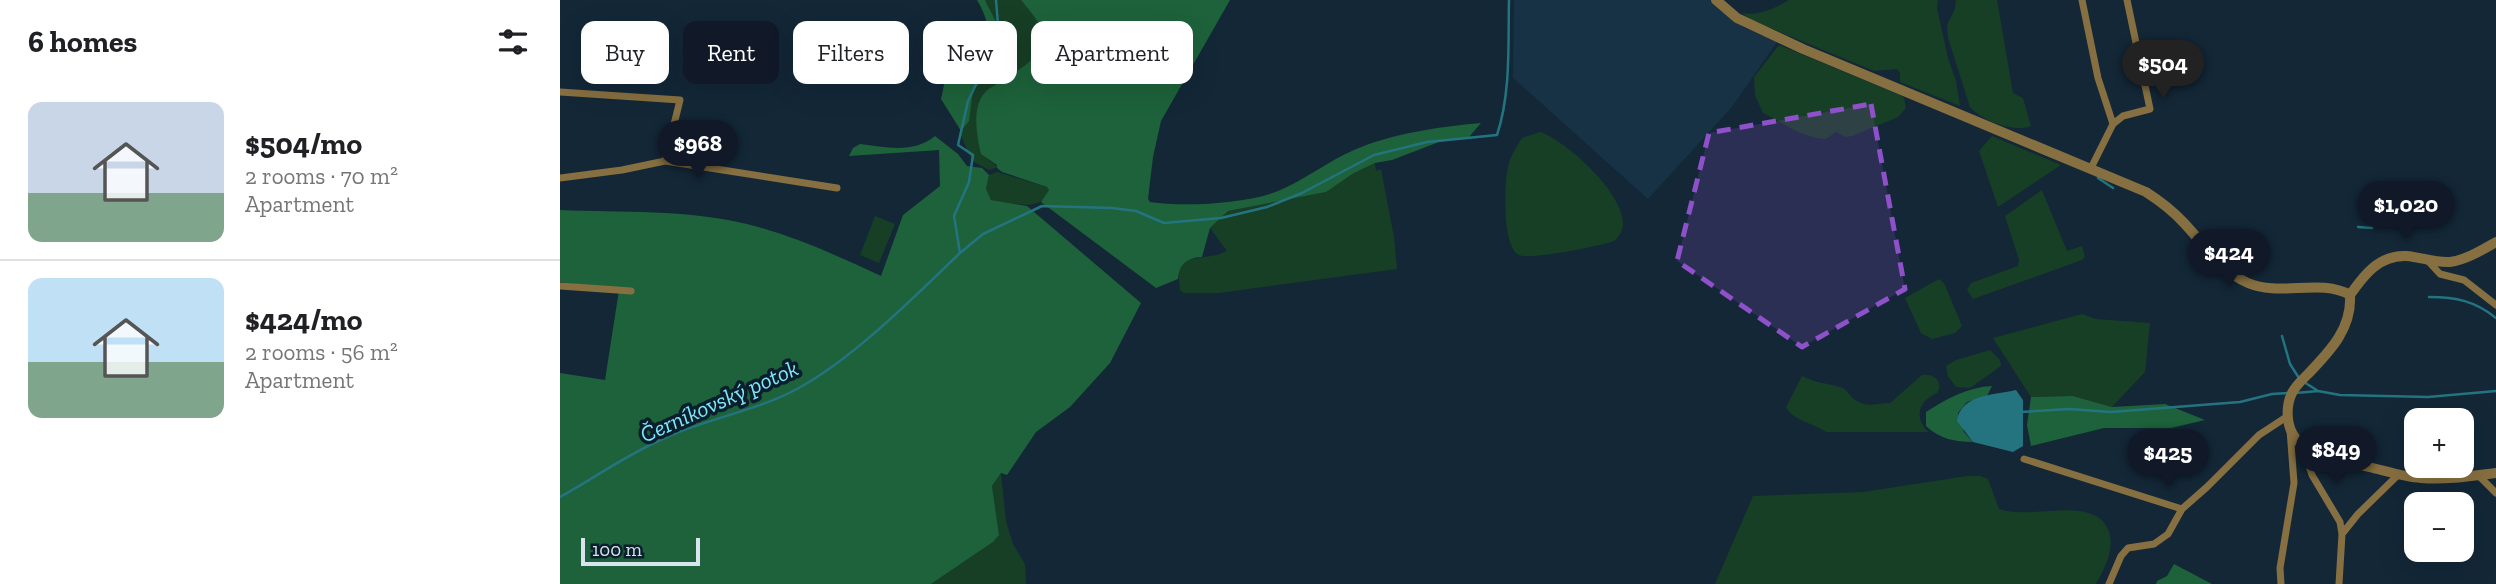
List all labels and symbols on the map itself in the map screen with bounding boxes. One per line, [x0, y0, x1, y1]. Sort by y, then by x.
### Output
pin: $504 [2122, 41, 2204, 100]
pin: $968 [657, 120, 739, 180]
pin: $1,020 [2349, 182, 2463, 241]
pin: $424 [2188, 230, 2270, 289]
water label: Černíkovský potok [636, 354, 802, 448]
pin: $849 [2295, 426, 2377, 486]
pin: $425 [2127, 430, 2209, 489]
scale bar [581, 535, 700, 567]

